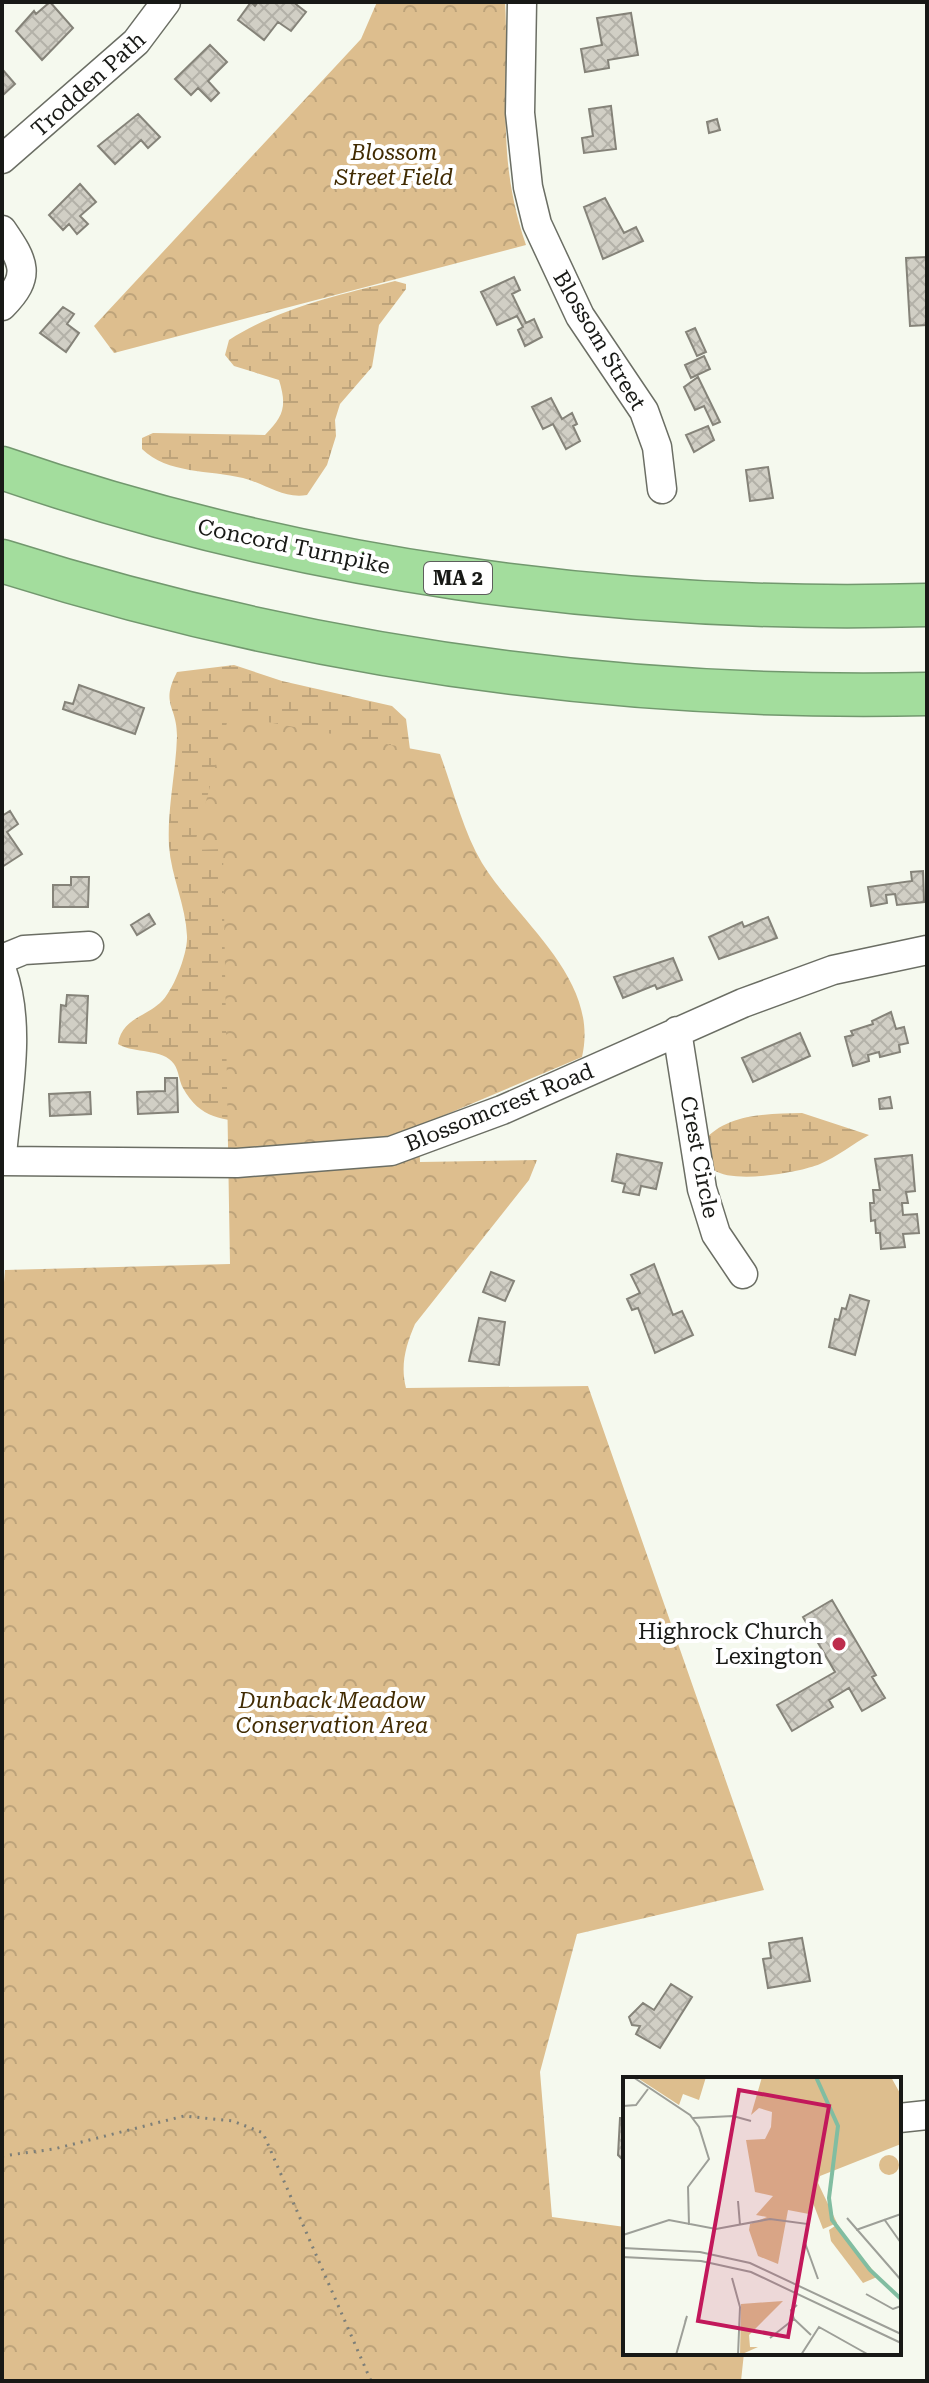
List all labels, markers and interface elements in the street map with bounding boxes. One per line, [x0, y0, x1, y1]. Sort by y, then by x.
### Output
street label: Trodden Path [26, 27, 150, 142]
park label: Blossom Street Field [334, 140, 453, 190]
street label: Blossom Street [548, 266, 651, 414]
street label: Concord Turnpike [195, 514, 392, 579]
road number: MA 2 [424, 562, 492, 594]
street label: Blossomcrest Road [401, 1058, 597, 1157]
street label: Crest Circle [675, 1094, 724, 1220]
place label: Highrock Church Lexington [638, 1619, 823, 1669]
marker: Highrock Church Lexington [830, 1635, 848, 1653]
park label: Dunback Meadow Conservation Area [236, 1688, 428, 1738]
inset map [623, 2077, 901, 2355]

